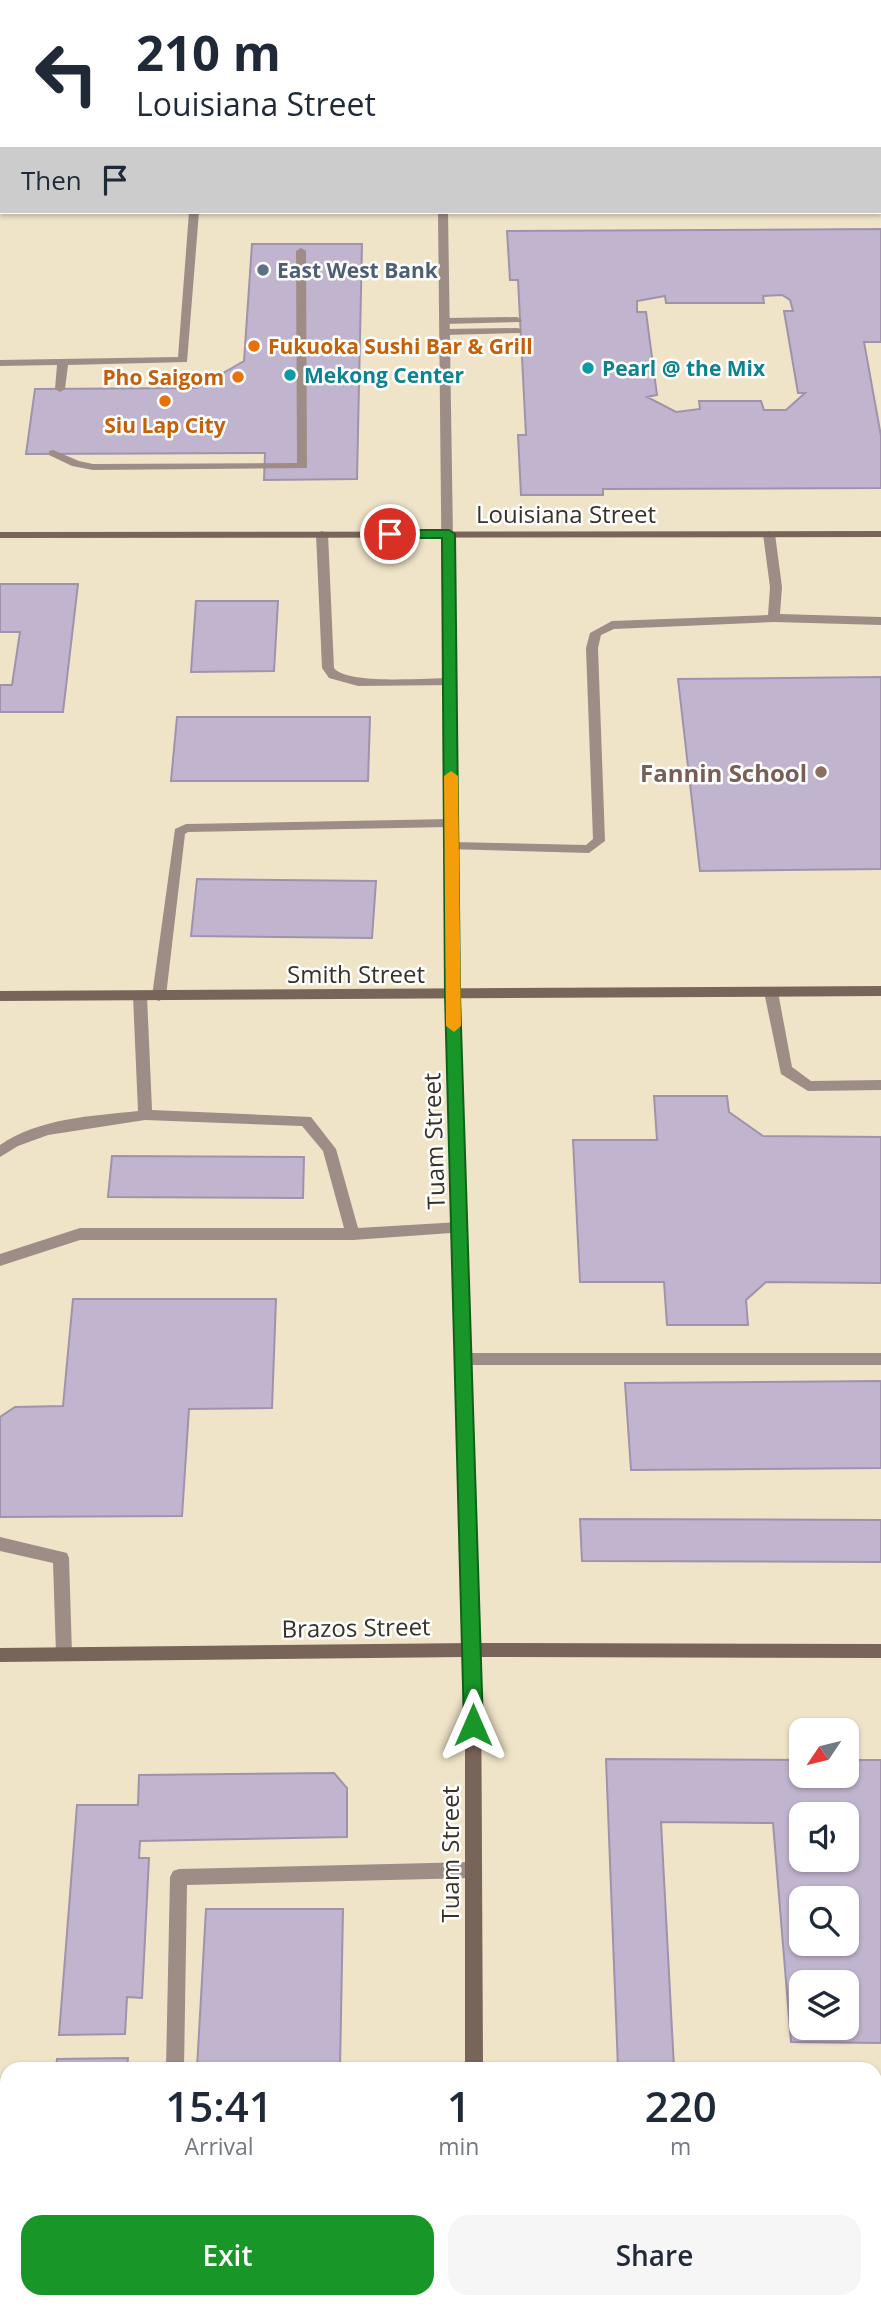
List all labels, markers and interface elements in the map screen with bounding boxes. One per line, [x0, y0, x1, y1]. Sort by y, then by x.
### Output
text: 210 m [136, 19, 281, 85]
icon: left [21, 28, 112, 119]
text: Louisiana Street [136, 82, 376, 125]
icon: arrive [96, 161, 134, 199]
text: Then [21, 162, 82, 198]
place label: East West Bank [277, 256, 439, 284]
marker: East West Bank [255, 262, 271, 278]
place label: Fukuoka Sushi Bar & Grill [268, 332, 533, 360]
marker: Fukuoka Sushi Bar & Grill [246, 338, 262, 354]
place label: Pearl @ the Mix [602, 354, 766, 382]
marker: Pearl @ the Mix [580, 360, 596, 376]
place label: Mekong Center [304, 361, 464, 389]
place label: Pho Saigom [102, 363, 224, 391]
marker: Mekong Center [282, 367, 298, 383]
marker: Pho Saigom [230, 369, 246, 385]
marker: Siu Lap City [157, 393, 173, 409]
place label: Siu Lap City [104, 411, 226, 439]
street label: Louisiana Street [476, 497, 656, 530]
pin [360, 504, 420, 564]
icon: arrive [371, 515, 409, 553]
place label: Fannin School [640, 756, 807, 789]
marker: Fannin School [813, 764, 829, 780]
street label: Smith Street [287, 957, 425, 990]
street label: Tuam Street [414, 1072, 452, 1210]
street label: Brazos Street [281, 1609, 431, 1645]
position arrow [436, 1688, 510, 1762]
north arrow [789, 1718, 859, 1788]
map controls [789, 1718, 859, 2040]
street label: Tuam Street [433, 1786, 466, 1922]
button: sound [789, 1802, 859, 1872]
button: search [789, 1886, 859, 1956]
button: layers [789, 1970, 859, 2040]
text: 15:41 [165, 2077, 273, 2134]
text: 1 [447, 2077, 471, 2134]
text: 220 [645, 2077, 717, 2134]
text: Arrival [184, 2130, 254, 2162]
text: min [438, 2130, 479, 2162]
text: m [670, 2130, 691, 2162]
button: Exit [21, 2215, 434, 2295]
button: Share [448, 2215, 861, 2295]

